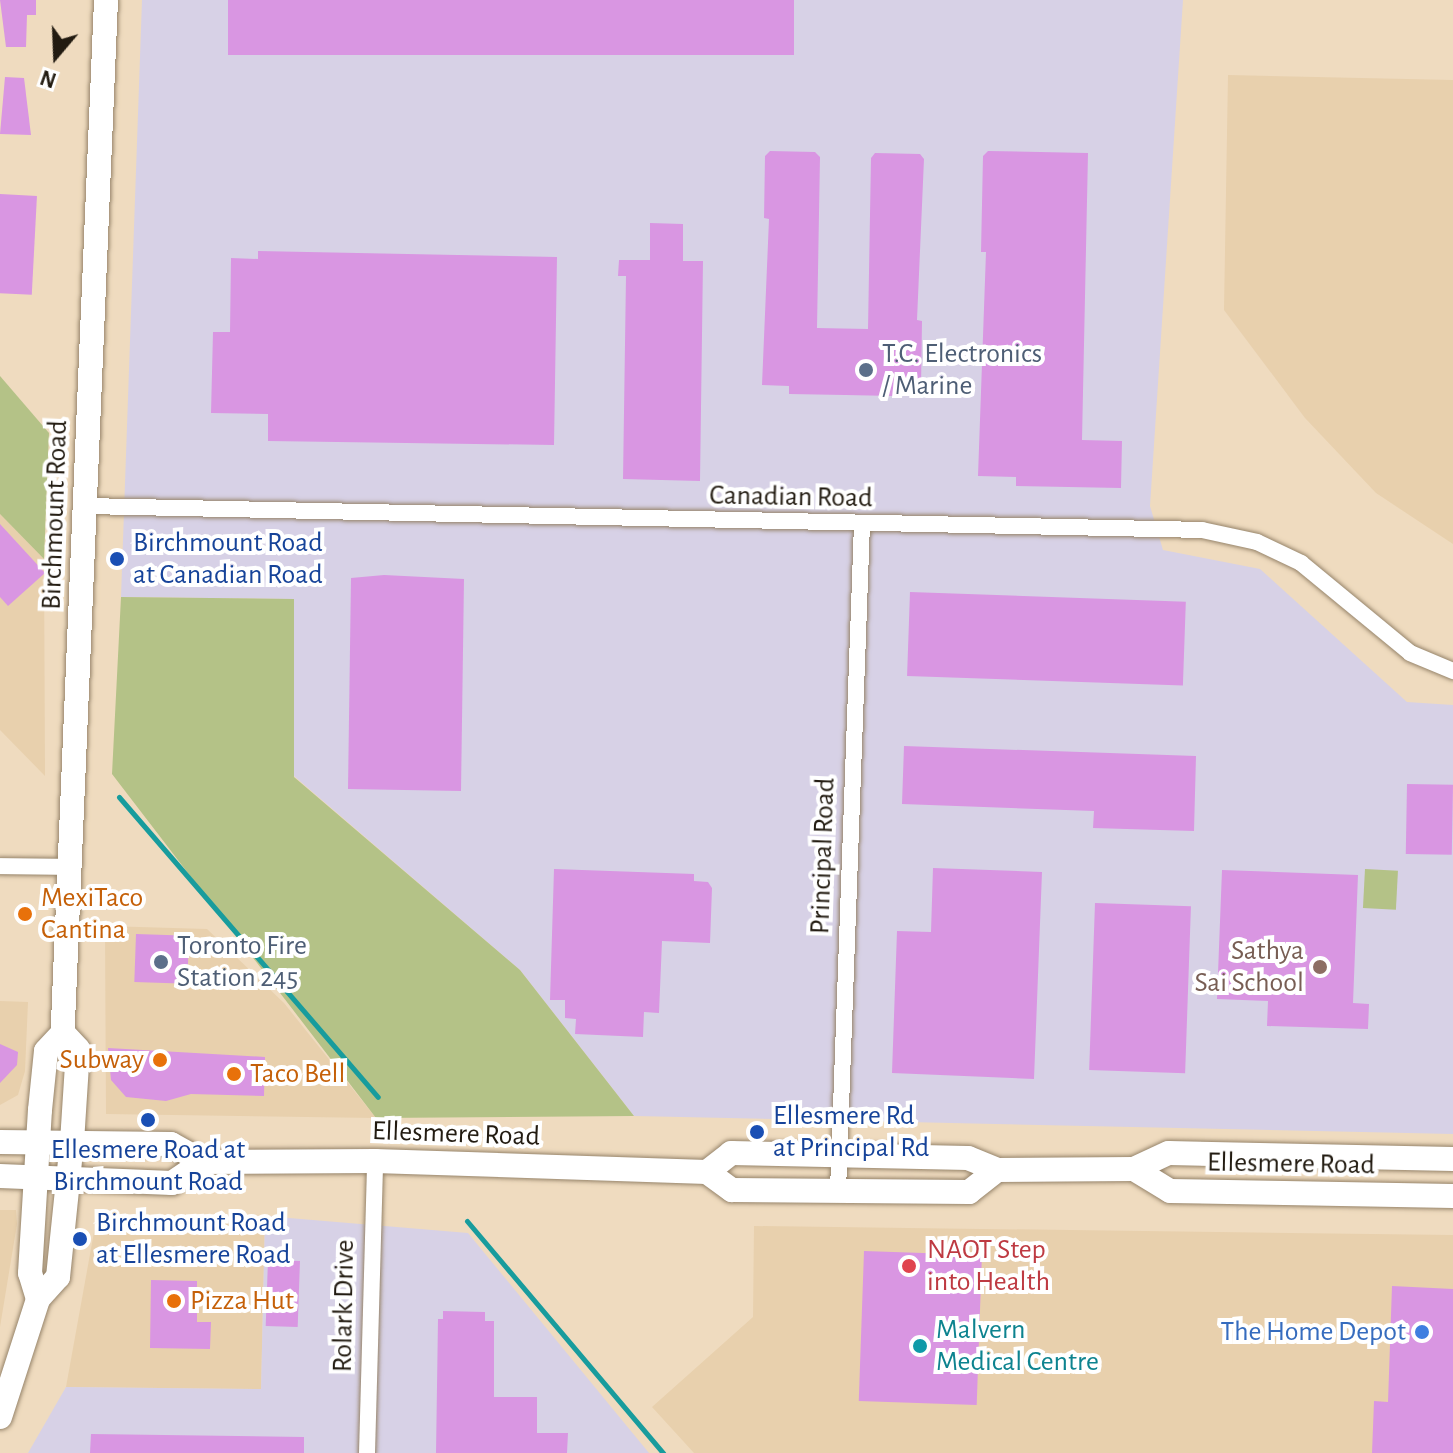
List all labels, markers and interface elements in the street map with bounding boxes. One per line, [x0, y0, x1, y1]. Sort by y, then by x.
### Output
north arrow [16, 16, 96, 96]
text: N [37, 66, 59, 92]
place label: T.C. Electronics / Marine [882, 337, 1042, 403]
marker: T.C. Electronics / Marine [857, 361, 875, 379]
street label: Birchmount Road [35, 420, 75, 610]
street label: Canadian Road [709, 479, 873, 515]
place label: Birchmount Road at Canadian Road [133, 526, 323, 592]
marker: Birchmount Road at Canadian Road [108, 550, 126, 568]
street label: Principal Road [803, 777, 843, 935]
place label: MexiTaco Cantina [41, 881, 143, 947]
marker: MexiTaco Cantina [16, 905, 34, 923]
place label: Toronto Fire Station 245 [177, 929, 307, 995]
place label: Sathya Sai School [1195, 934, 1304, 1000]
marker: Toronto Fire Station 245 [152, 953, 170, 971]
marker: Sathya Sai School [1311, 958, 1329, 976]
place label: Subway [60, 1043, 144, 1077]
marker: Subway [151, 1051, 169, 1069]
place label: Taco Bell [250, 1057, 345, 1091]
marker: Taco Bell [225, 1065, 243, 1083]
place label: Ellesmere Rd at Principal Rd [773, 1099, 929, 1165]
marker: Ellesmere Road at Birchmount Road [139, 1111, 157, 1129]
street label: Ellesmere Road [371, 1114, 541, 1154]
marker: Ellesmere Rd at Principal Rd [748, 1123, 766, 1141]
place label: Ellesmere Road at Birchmount Road [51, 1133, 245, 1199]
street label: Ellesmere Road [1207, 1146, 1375, 1182]
place label: Birchmount Road at Ellesmere Road [96, 1206, 291, 1272]
marker: Birchmount Road at Ellesmere Road [71, 1230, 89, 1248]
place label: NAOT Step into Health [927, 1233, 1050, 1299]
street label: Rolark Drive [326, 1239, 362, 1373]
marker: NAOT Step into Health [898, 1255, 920, 1277]
place label: Pizza Hut [190, 1284, 294, 1318]
marker: Pizza Hut [165, 1292, 183, 1310]
place label: Malvern Medical Centre [936, 1313, 1099, 1379]
place label: The Home Depot [1221, 1315, 1406, 1349]
marker: The Home Depot [1413, 1323, 1431, 1341]
marker: Malvern Medical Centre [911, 1337, 929, 1355]

